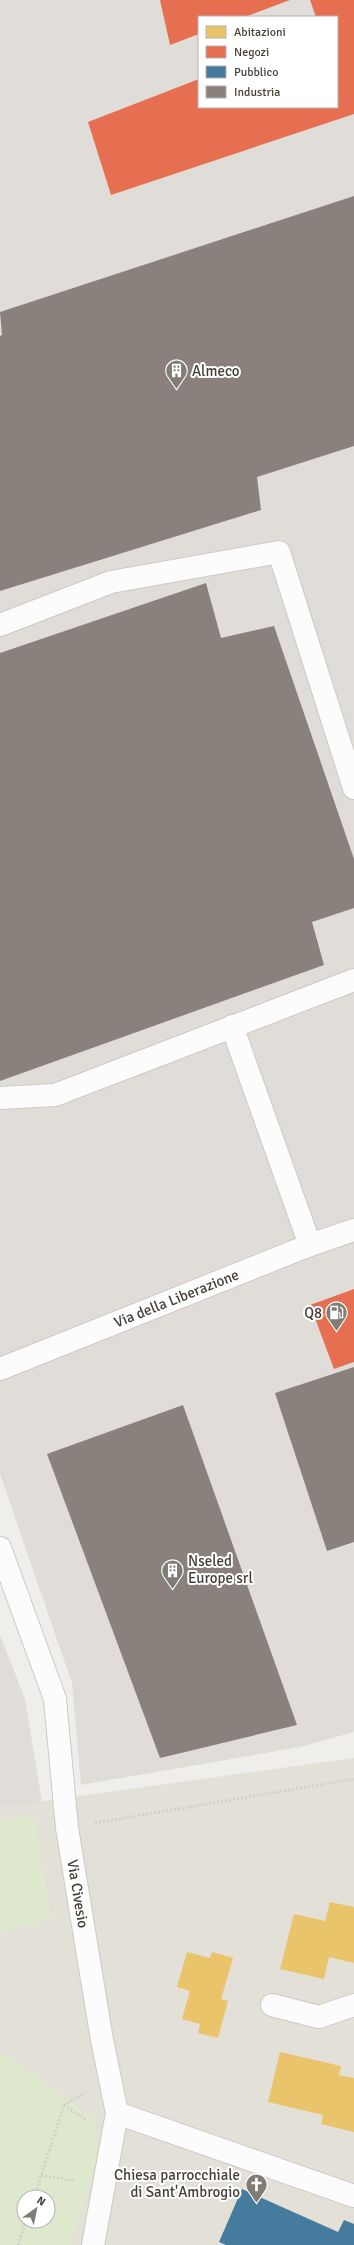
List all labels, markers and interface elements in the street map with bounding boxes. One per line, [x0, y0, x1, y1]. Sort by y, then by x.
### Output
legend [198, 16, 338, 108]
text: Abitazioni [234, 25, 286, 40]
text: Negozi [234, 45, 269, 60]
text: Pubblico [234, 65, 278, 80]
text: Industria [234, 85, 280, 100]
building icon: Almeco [164, 358, 190, 391]
place label: Almeco [192, 362, 240, 380]
street label: Via della Liberazione [111, 1265, 242, 1332]
fuel station icon: Q8 [324, 1300, 350, 1333]
place label: Q8 [304, 1304, 322, 1322]
place label: Nseled Europe srl [188, 1552, 253, 1587]
building icon: Nseled Europe srl [160, 1557, 186, 1590]
street label: Via Civesio [63, 1858, 92, 1930]
place label: Chiesa parrocchiale di Sant'Ambrogio [114, 2166, 240, 2201]
church icon: Chiesa parrocchiale di Sant'Ambrogio [243, 2171, 269, 2204]
north arrow [16, 2189, 56, 2229]
text: N [34, 2193, 48, 2209]

